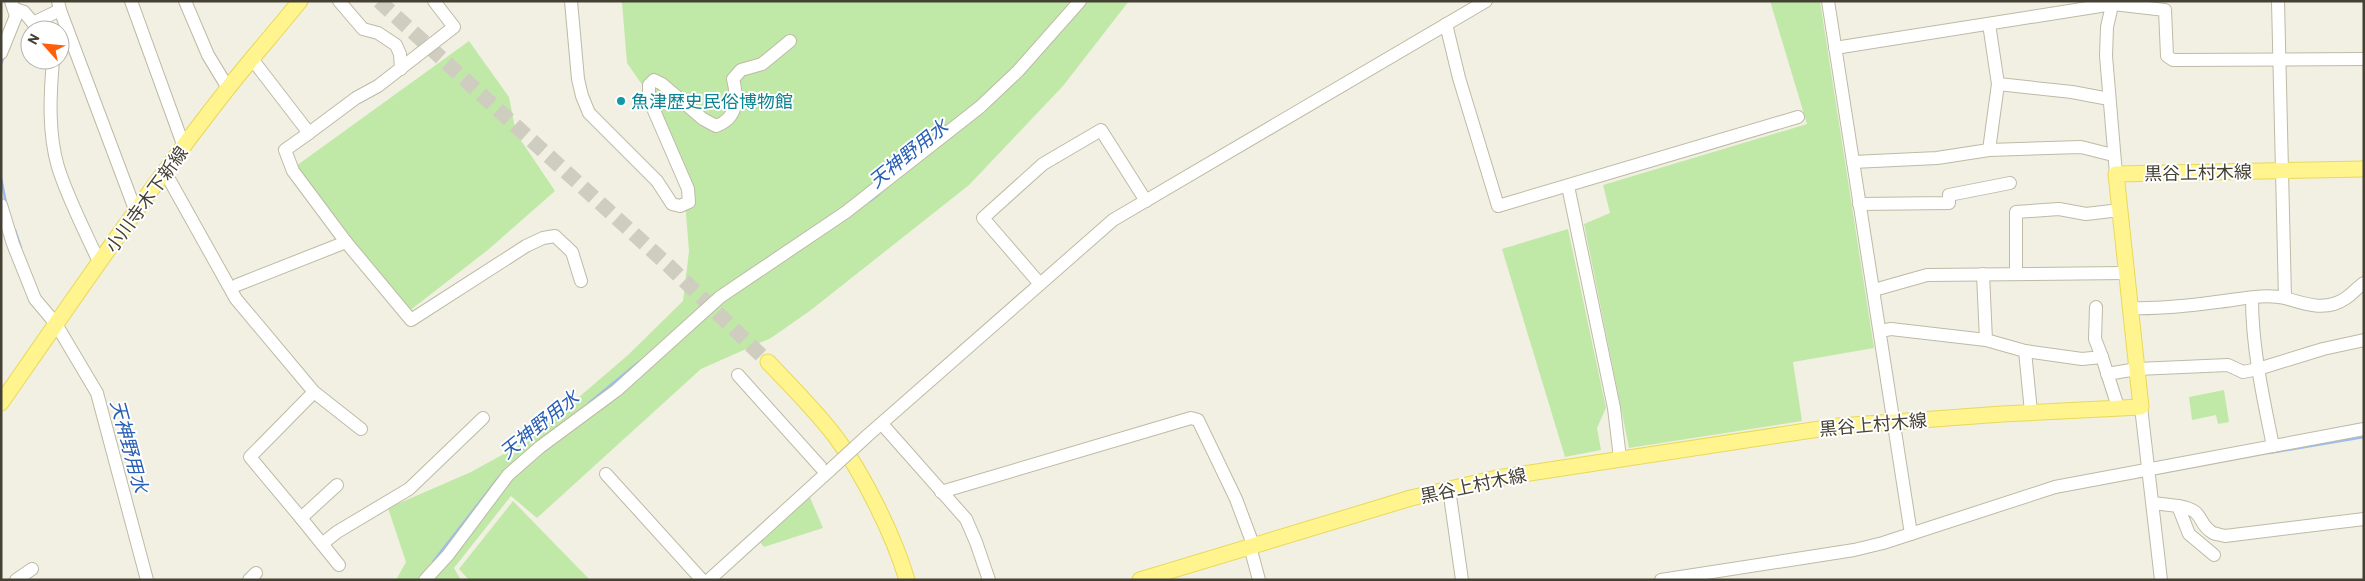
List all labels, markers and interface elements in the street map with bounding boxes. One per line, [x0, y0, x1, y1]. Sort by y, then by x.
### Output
north arrow [20, 20, 70, 70]
text: N [23, 31, 43, 47]
place label: 魚津歴史民俗博物館 [631, 90, 793, 112]
marker: 魚津歴史民俗博物館 [615, 95, 627, 107]
water label: 天神野用水 [864, 113, 954, 192]
street label: 小川寺木下新線 [100, 142, 192, 256]
street label: 黒谷上村木線 [2144, 160, 2252, 184]
water label: 天神野用水 [495, 384, 585, 463]
water label: 天神野用水 [107, 397, 154, 497]
street label: 黒谷上村木線 [1818, 408, 1928, 440]
street label: 黒谷上村木線 [1418, 463, 1528, 507]

